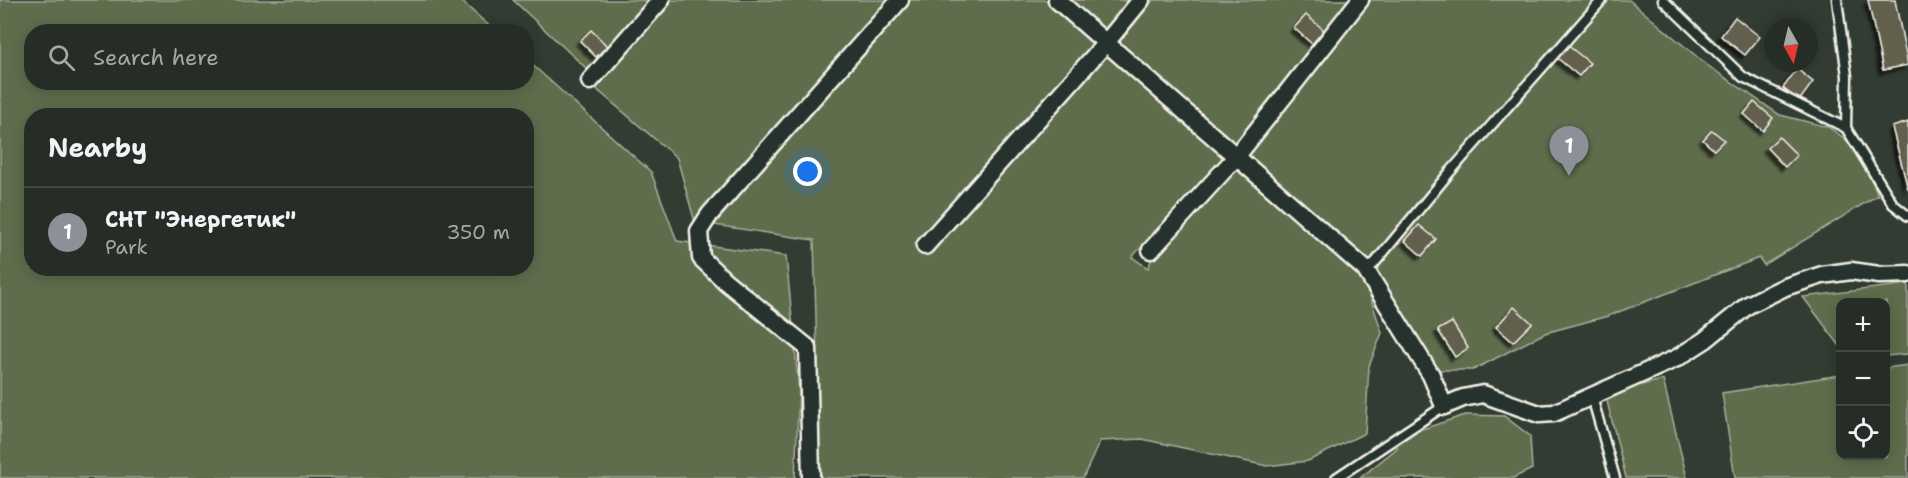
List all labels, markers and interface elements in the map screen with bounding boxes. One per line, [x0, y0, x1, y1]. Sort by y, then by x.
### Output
north arrow [1764, 18, 1818, 72]
search box [24, 24, 534, 90]
icon: search [45, 41, 78, 74]
text: Search here [93, 43, 219, 72]
pin: 1 [1550, 126, 1588, 176]
text: Nearby [48, 130, 147, 165]
your location [793, 157, 822, 186]
text: СНТ "Энергетик" [105, 205, 296, 234]
text: 1 [63, 219, 72, 245]
text: 350 m [446, 219, 510, 245]
text: Park [105, 234, 148, 260]
map controls [1836, 298, 1890, 460]
button: + [1836, 298, 1890, 352]
button: − [1836, 352, 1890, 406]
button: locate [1836, 406, 1890, 460]

